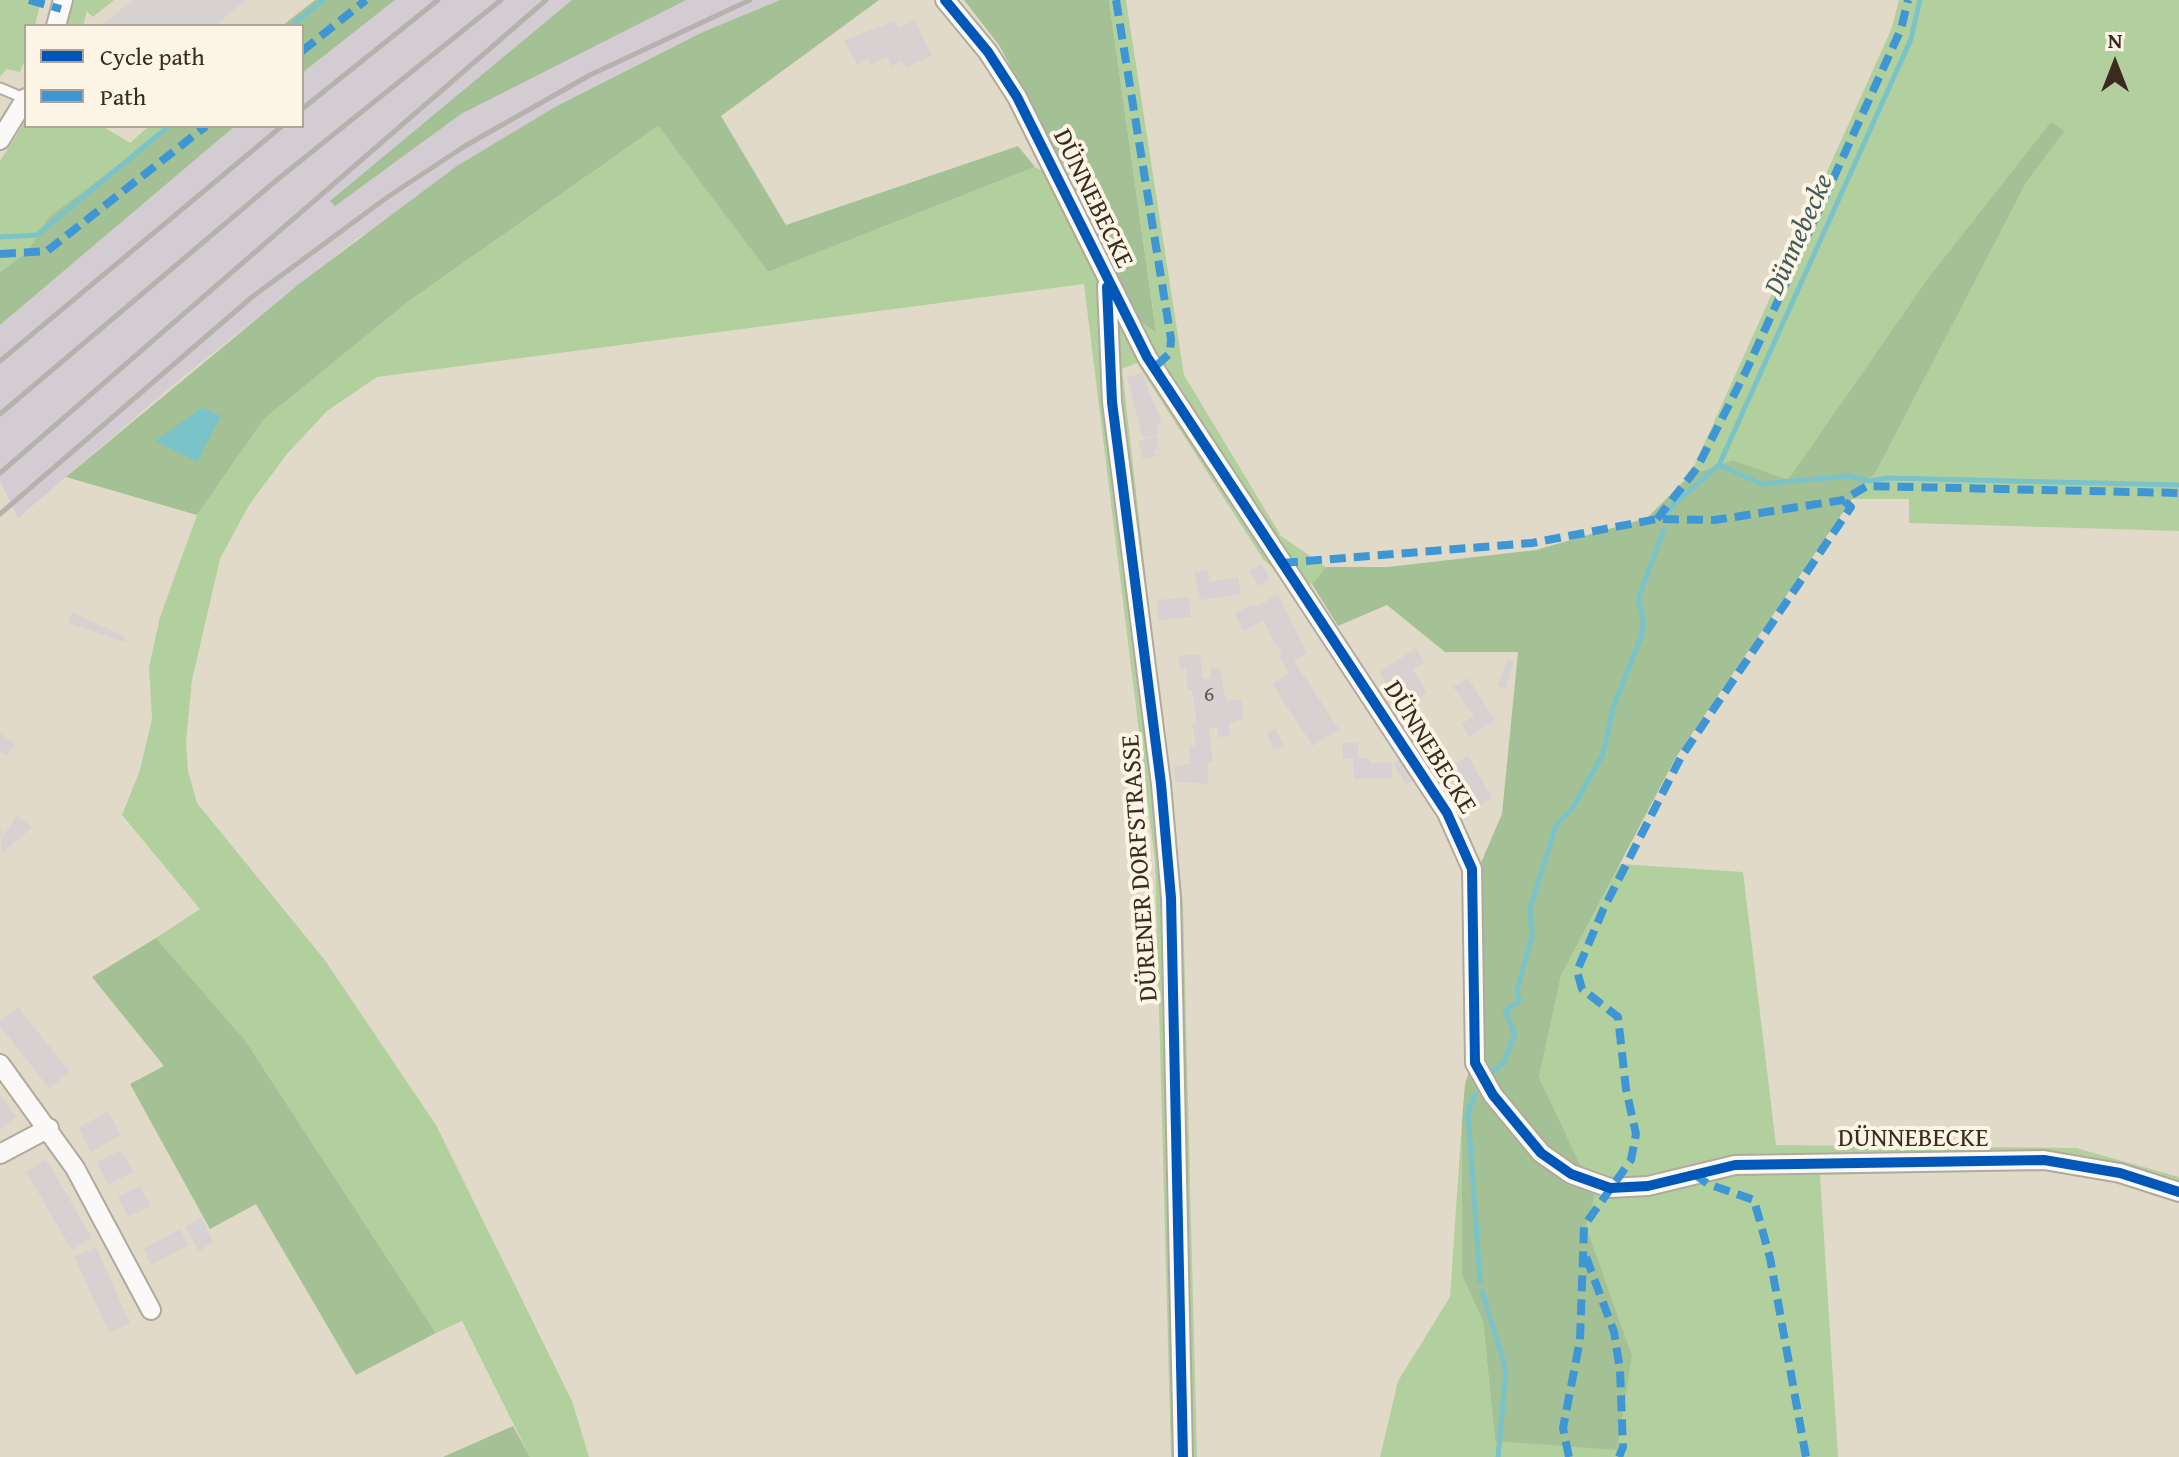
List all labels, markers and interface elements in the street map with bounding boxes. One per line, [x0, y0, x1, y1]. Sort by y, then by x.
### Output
legend [24, 24, 304, 128]
north arrow [2075, 24, 2155, 104]
text: N [2108, 24, 2122, 56]
text: Cycle path [100, 39, 205, 74]
text: Path [100, 79, 146, 114]
street label: DÜNNEBECKE [1045, 124, 1139, 274]
water label: Dünnebecke [1758, 169, 1842, 301]
street label: DÜNNEBECKE [1376, 676, 1482, 820]
house number: 6 [1204, 682, 1214, 708]
street label: DÜRENER DORFSTRASSE [1116, 733, 1166, 1003]
street label: DÜNNEBECKE [1838, 1123, 1988, 1155]

